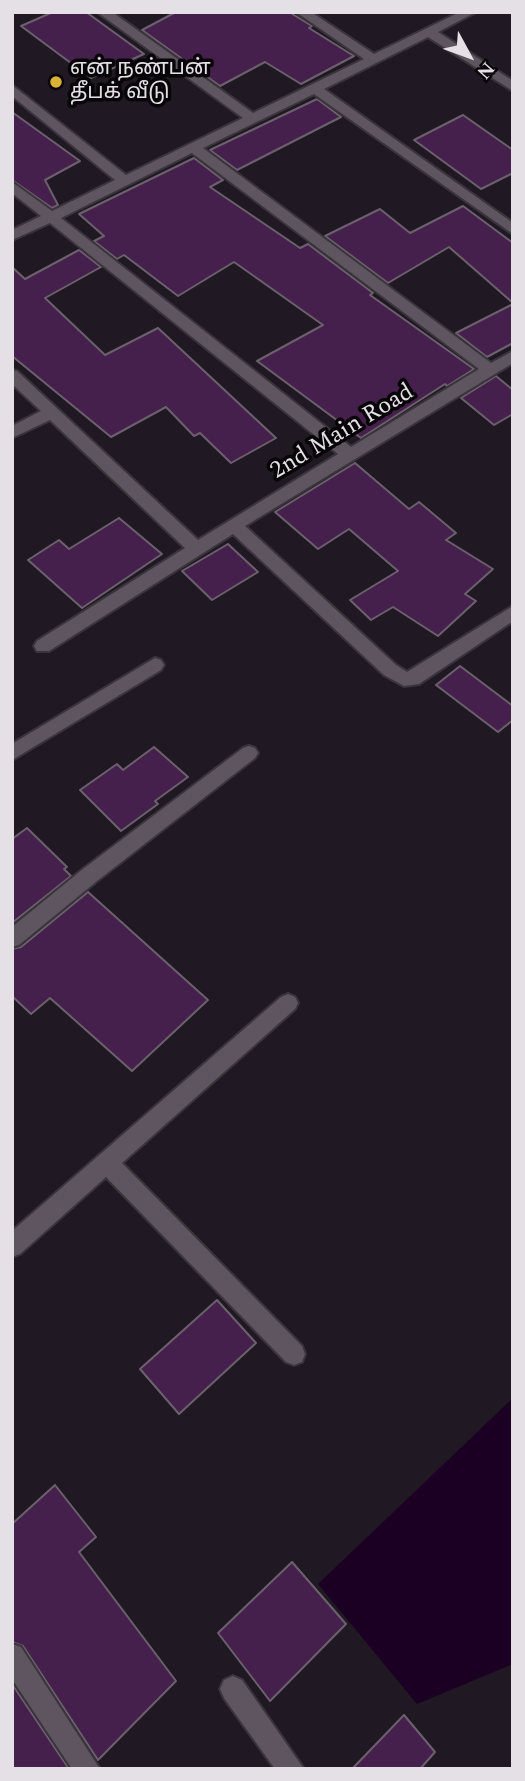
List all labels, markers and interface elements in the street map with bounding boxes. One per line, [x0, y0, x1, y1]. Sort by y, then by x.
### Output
north arrow [434, 21, 504, 91]
text: N [469, 55, 501, 85]
place label: என் நண்பன் தீபக் வீடு [70, 57, 211, 107]
marker: என் நண்பன் தீபக் வீடு [48, 74, 64, 90]
street label: 2nd Main Road [266, 379, 420, 487]

